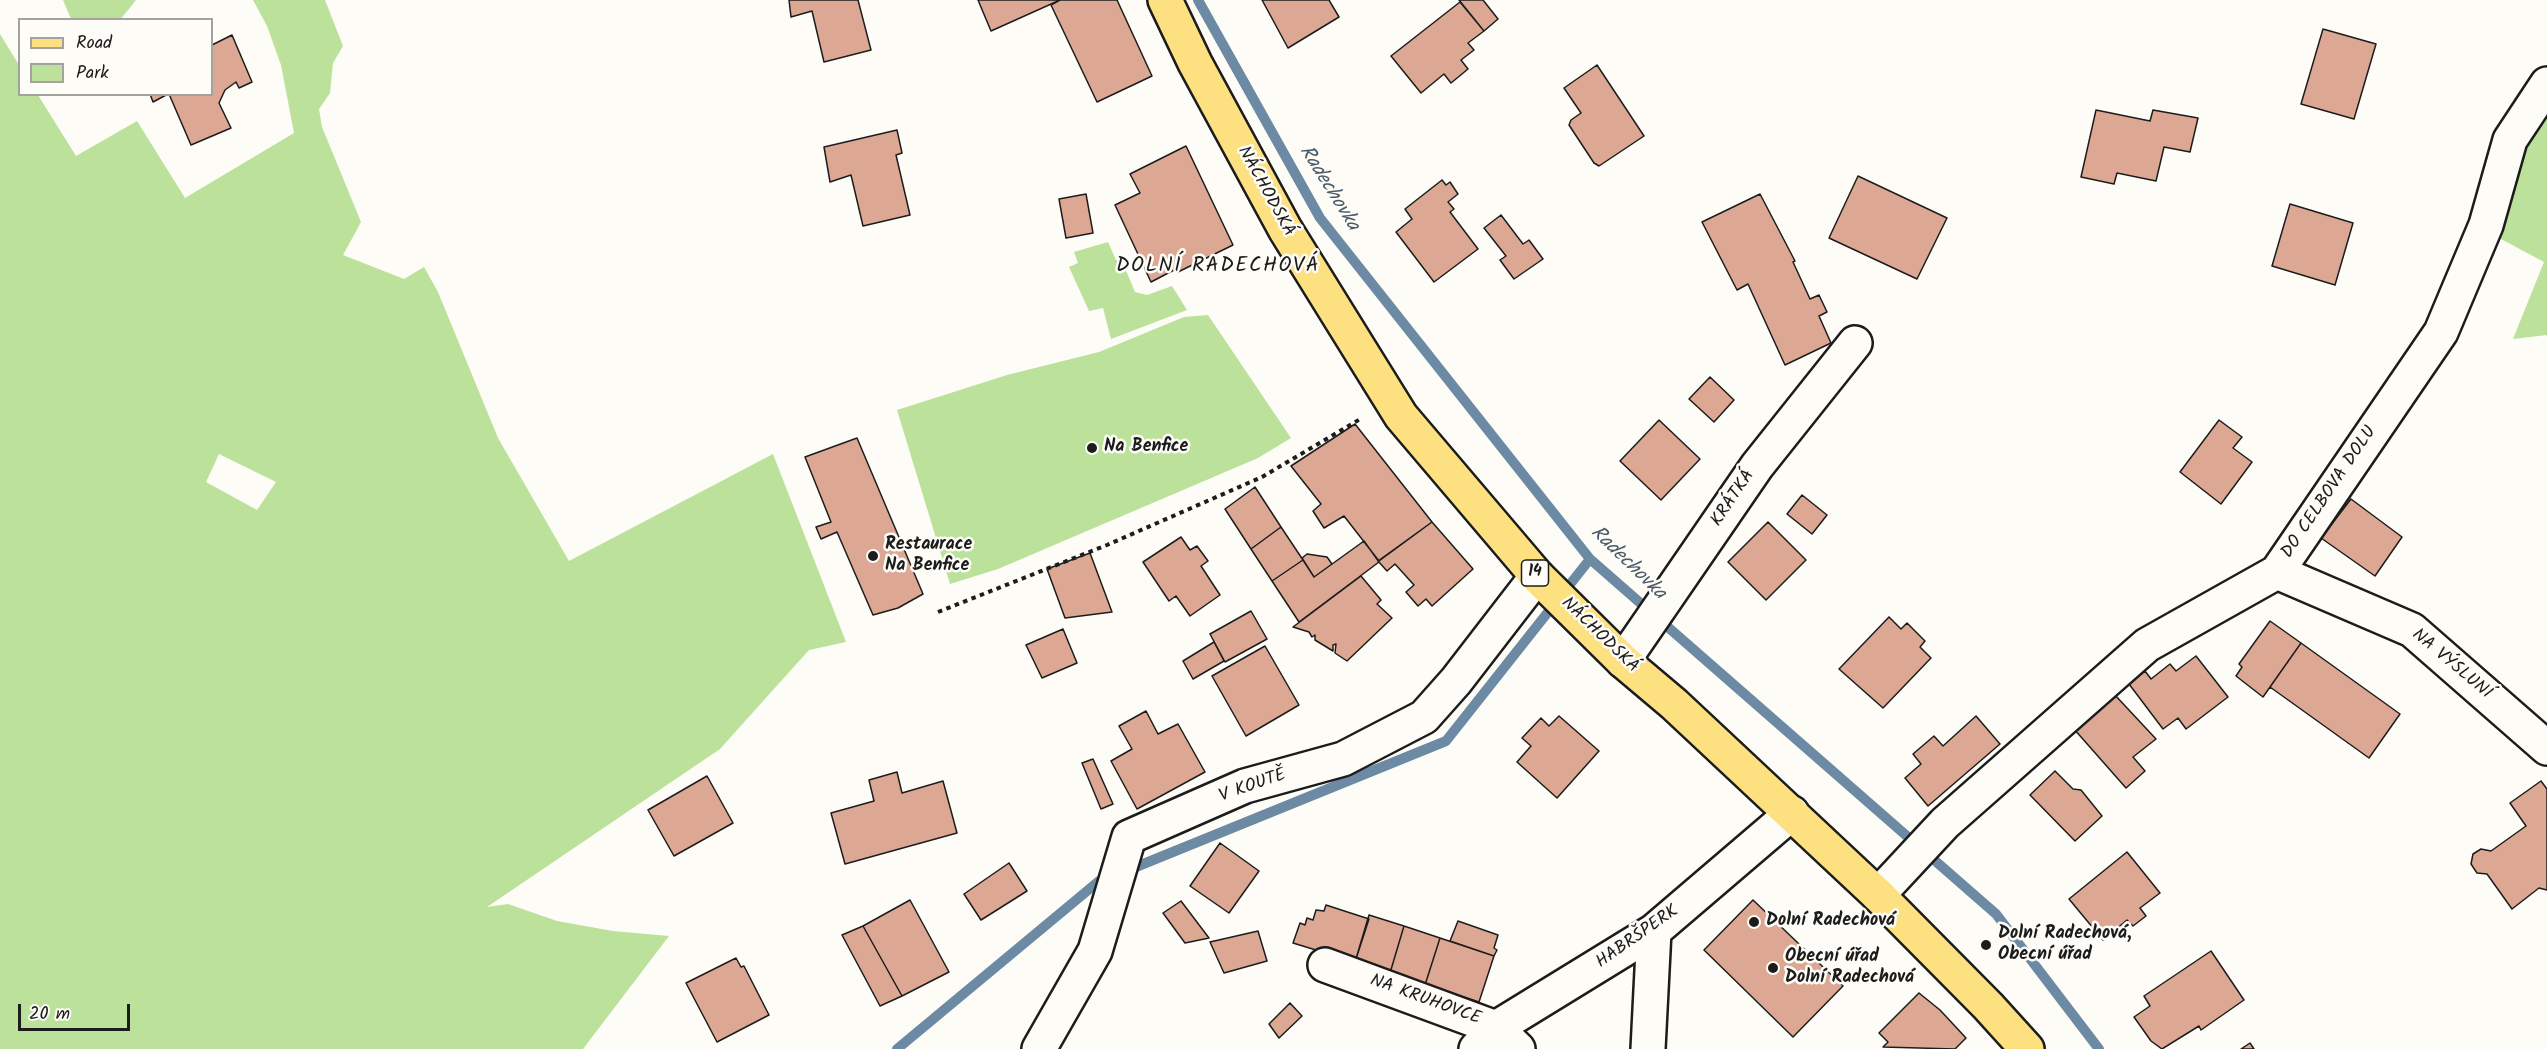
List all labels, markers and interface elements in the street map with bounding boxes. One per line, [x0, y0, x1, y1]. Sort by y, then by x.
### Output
legend [18, 18, 213, 96]
text: Road [76, 29, 112, 58]
text: Park [76, 59, 109, 88]
water label: Radechovka [1292, 142, 1364, 236]
street label: NÁCHODSKÁ [1231, 143, 1299, 241]
district label: DOLNÍ RADECHOVÁ [1116, 254, 1320, 280]
street label: DO CELBOVA DOLU [2278, 423, 2382, 563]
place label: Na Benfice [1104, 437, 1188, 459]
marker: Na Benfice [1085, 441, 1099, 455]
street label: KRÁTKÁ [1707, 467, 1761, 531]
water label: Radechovka [1584, 522, 1670, 606]
place label: Restaurace Na Benfice [885, 535, 972, 578]
marker: Restaurace Na Benfice [866, 549, 880, 563]
road number: 14 [1522, 560, 1549, 586]
street label: NÁCHODSKÁ [1556, 594, 1642, 678]
street label: NA VÝSLUNÍ [2406, 625, 2496, 705]
street label: V KOUTĚ [1217, 765, 1289, 809]
street label: HABRŠPERK [1593, 902, 1683, 974]
place label: Dolní Radechová [1766, 911, 1895, 933]
marker: Dolní Radechová [1747, 915, 1761, 929]
place label: Dolní Radechová, Obecní úřad [1998, 924, 2132, 966]
marker: Dolní Radechová, Obecní úřad [1979, 938, 1993, 952]
place label: Obecní úřad Dolní Radechová [1785, 947, 1914, 990]
marker: Obecní úřad Dolní Radechová [1766, 961, 1780, 975]
street label: NA KRUHOVCE [1367, 971, 1483, 1031]
scale bar [21, 992, 134, 1030]
text: 20 m [29, 1000, 70, 1029]

